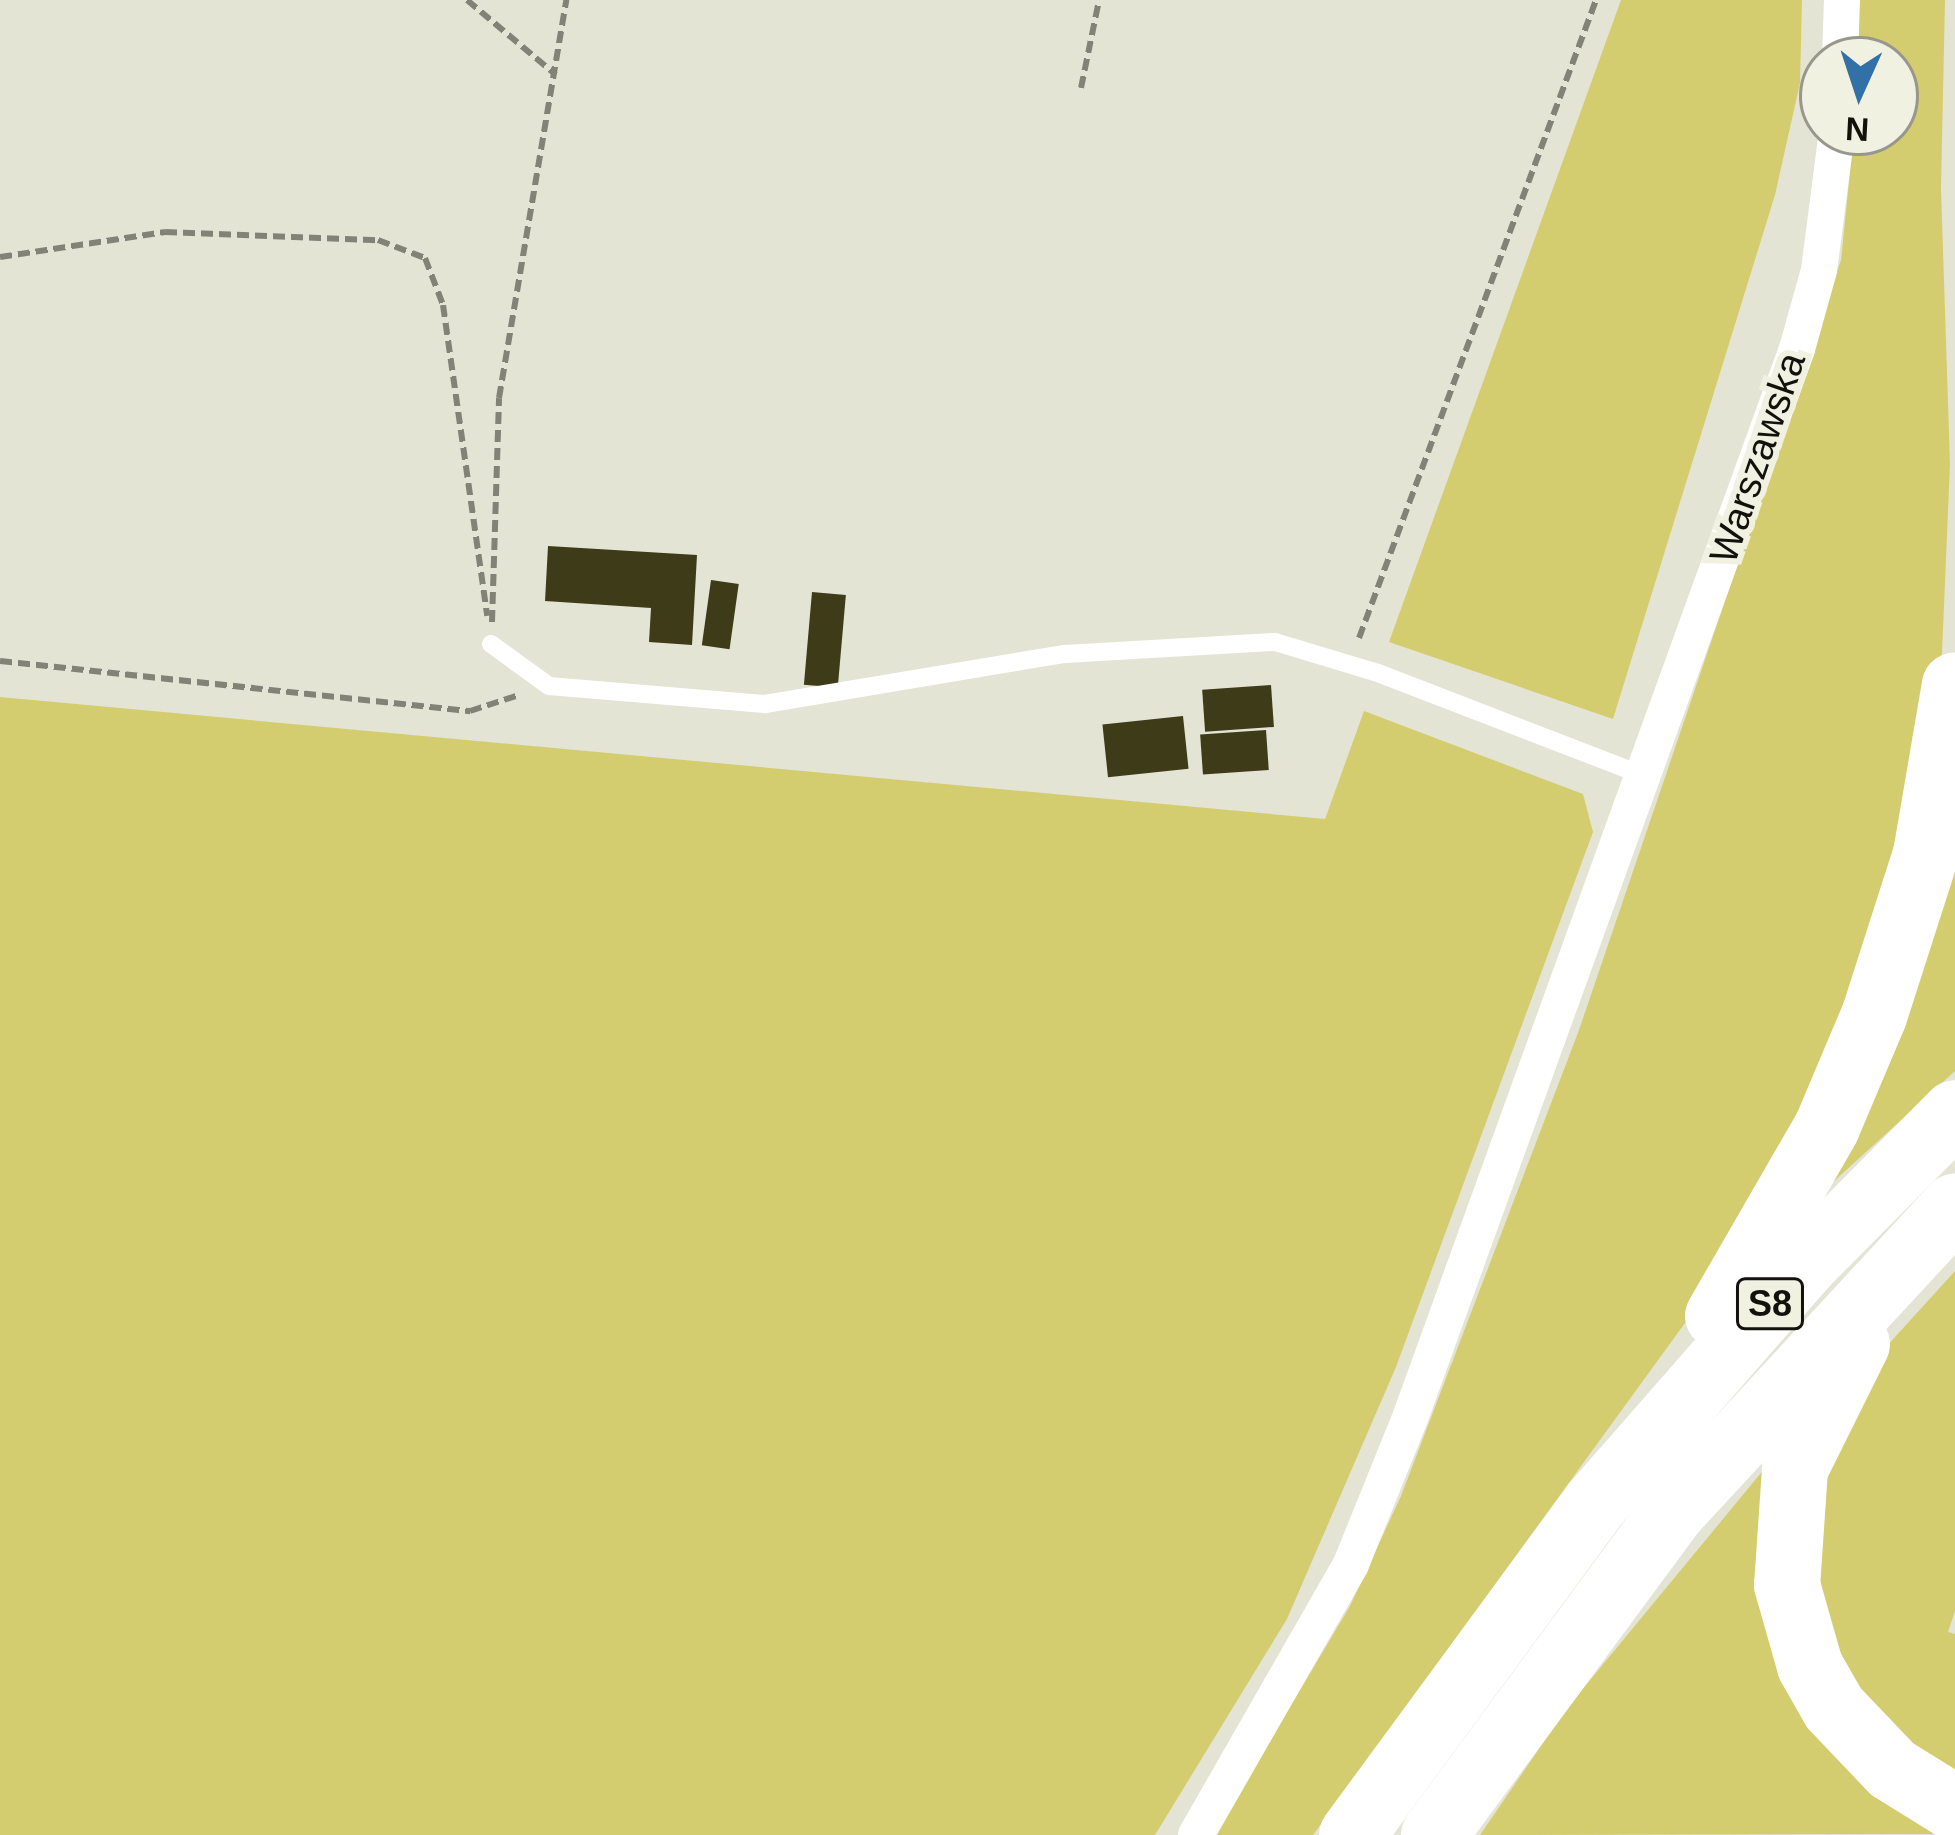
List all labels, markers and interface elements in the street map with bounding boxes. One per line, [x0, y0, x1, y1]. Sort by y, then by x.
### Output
north arrow [1799, 36, 1919, 156]
text: N [1844, 110, 1870, 149]
street label: Warszawska [1700, 347, 1816, 569]
road number: S8 [1734, 1274, 1806, 1334]

